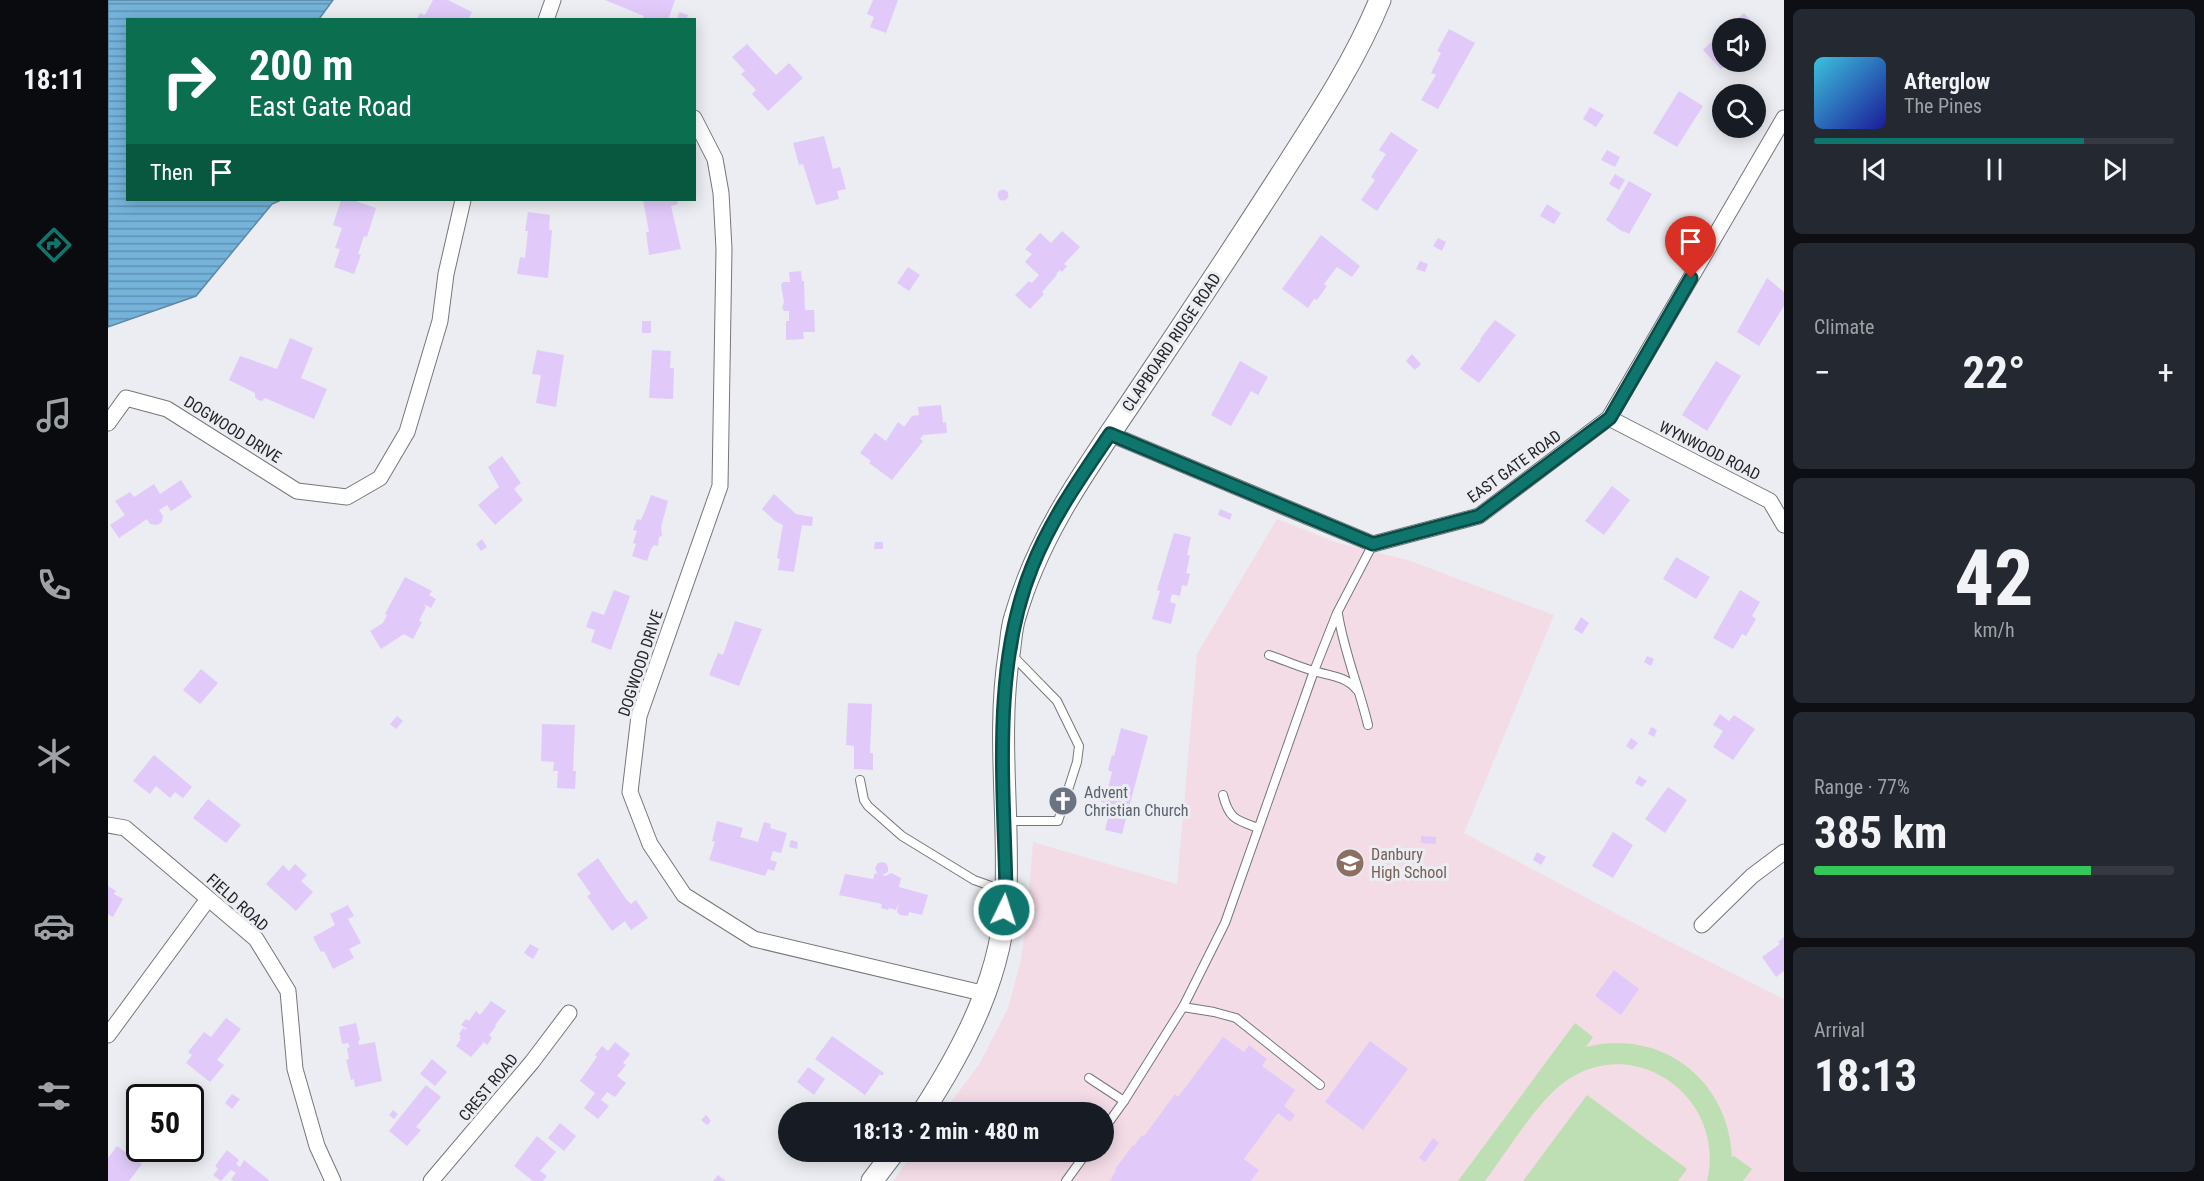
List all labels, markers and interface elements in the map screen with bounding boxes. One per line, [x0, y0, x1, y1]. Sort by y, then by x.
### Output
map controls [1712, 18, 1766, 138]
button: sound [1712, 18, 1766, 72]
text: 200 m [249, 41, 354, 90]
icon: right [150, 42, 228, 120]
text: 18:11 [23, 64, 85, 96]
text: Afterglow [1904, 69, 1990, 94]
button: search [1712, 84, 1766, 138]
text: East Gate Road [249, 91, 412, 123]
text: The Pines [1904, 94, 1982, 118]
icon: previous [1858, 153, 1891, 186]
icon: pause [1978, 153, 2011, 186]
icon: next [2098, 153, 2131, 186]
icon: arrive [205, 156, 238, 189]
text: Then [150, 160, 193, 185]
pin [1665, 216, 1716, 278]
icon: directions [33, 224, 75, 266]
icon: arrive [1674, 225, 1707, 258]
street label: CLAPBOARD RIDGE ROAD [1118, 270, 1225, 415]
text: Climate [1814, 315, 1874, 339]
text: 22° [1963, 346, 2026, 399]
text: − [1814, 353, 1831, 392]
text: + [2158, 353, 2174, 392]
street label: DOGWOOD DRIVE [181, 392, 285, 467]
icon: music [33, 394, 75, 436]
street label: WYNWOOD ROAD [1656, 417, 1764, 484]
street label: EAST GATE ROAD [1464, 426, 1565, 507]
text: 42 [1955, 533, 2033, 624]
icon: phone [33, 564, 75, 606]
street label: DOGWOOD DRIVE [614, 607, 667, 719]
text: km/h [1973, 618, 2015, 642]
icon: climate [33, 735, 75, 777]
text: Range · 77% [1814, 775, 1910, 799]
place label: Advent Christian Church [1084, 783, 1189, 820]
church icon: Advent Christian Church [1047, 785, 1079, 817]
text: 385 km [1814, 806, 1947, 859]
place label: Danbury High School [1371, 845, 1447, 882]
school or university icon: Danbury High School [1334, 847, 1366, 879]
street label: FIELD ROAD [203, 870, 272, 935]
position arrow [972, 878, 1036, 942]
icon: car [33, 905, 75, 947]
text: Arrival [1814, 1018, 1865, 1042]
text: 18:13 [1814, 1049, 1917, 1102]
street label: CREST ROAD [455, 1050, 522, 1125]
icon: filters [33, 1075, 75, 1117]
speed limit sign: 50 [126, 1084, 204, 1162]
text: 18:13 · 2 min · 480 m [853, 1119, 1039, 1144]

